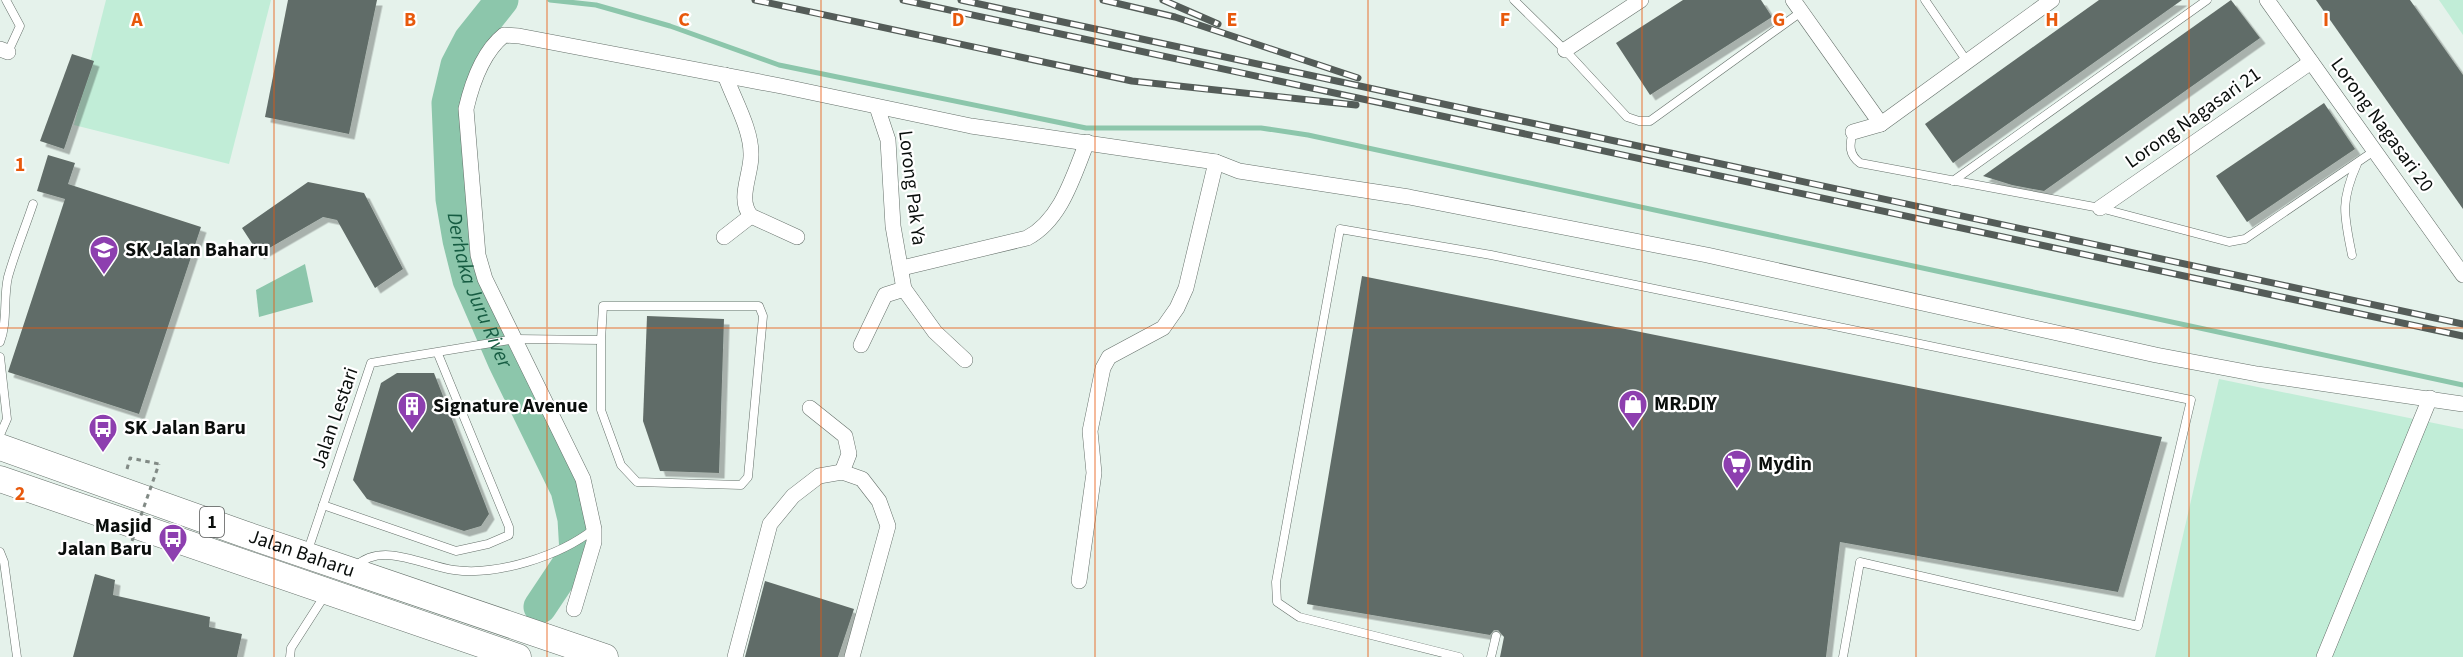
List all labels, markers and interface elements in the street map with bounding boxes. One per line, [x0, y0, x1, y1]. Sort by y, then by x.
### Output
text: A [130, 6, 143, 34]
text: B [404, 6, 416, 34]
text: C [678, 6, 690, 34]
text: D [952, 6, 964, 34]
text: E [1227, 6, 1237, 34]
text: F [1500, 6, 1510, 34]
text: G [1773, 6, 1785, 34]
text: H [2045, 6, 2059, 34]
text: I [2323, 6, 2329, 34]
street label: Lorong Nagasari 20 [2324, 52, 2440, 198]
street label: Lorong Nagasari 21 [2119, 61, 2267, 175]
street label: Lorong Pak Ya [891, 129, 933, 247]
text: 1 [15, 151, 25, 179]
water label: Derhaka Juru River [440, 210, 520, 374]
school or university icon: SK Jalan Baharu [88, 234, 120, 276]
place label: SK Jalan Baharu [125, 236, 269, 264]
street label: Jalan Lestari [305, 364, 365, 472]
shop icon: MR.DIY [1617, 388, 1649, 430]
building icon: Signature Avenue [396, 390, 428, 432]
place label: MR.DIY [1654, 390, 1717, 418]
place label: Signature Avenue [433, 392, 588, 420]
bus stop icon: SK Jalan Baru [87, 412, 119, 454]
place label: SK Jalan Baru [124, 414, 246, 442]
supermarket icon: Mydin [1721, 448, 1753, 490]
place label: Mydin [1758, 450, 1812, 478]
text: 2 [15, 480, 25, 508]
road number: 1 [200, 507, 224, 537]
place label: Masjid Jalan Baru [58, 512, 152, 563]
bus stop icon: Masjid Jalan Baru [157, 522, 189, 564]
street label: Jalan Baharu [245, 523, 359, 585]

